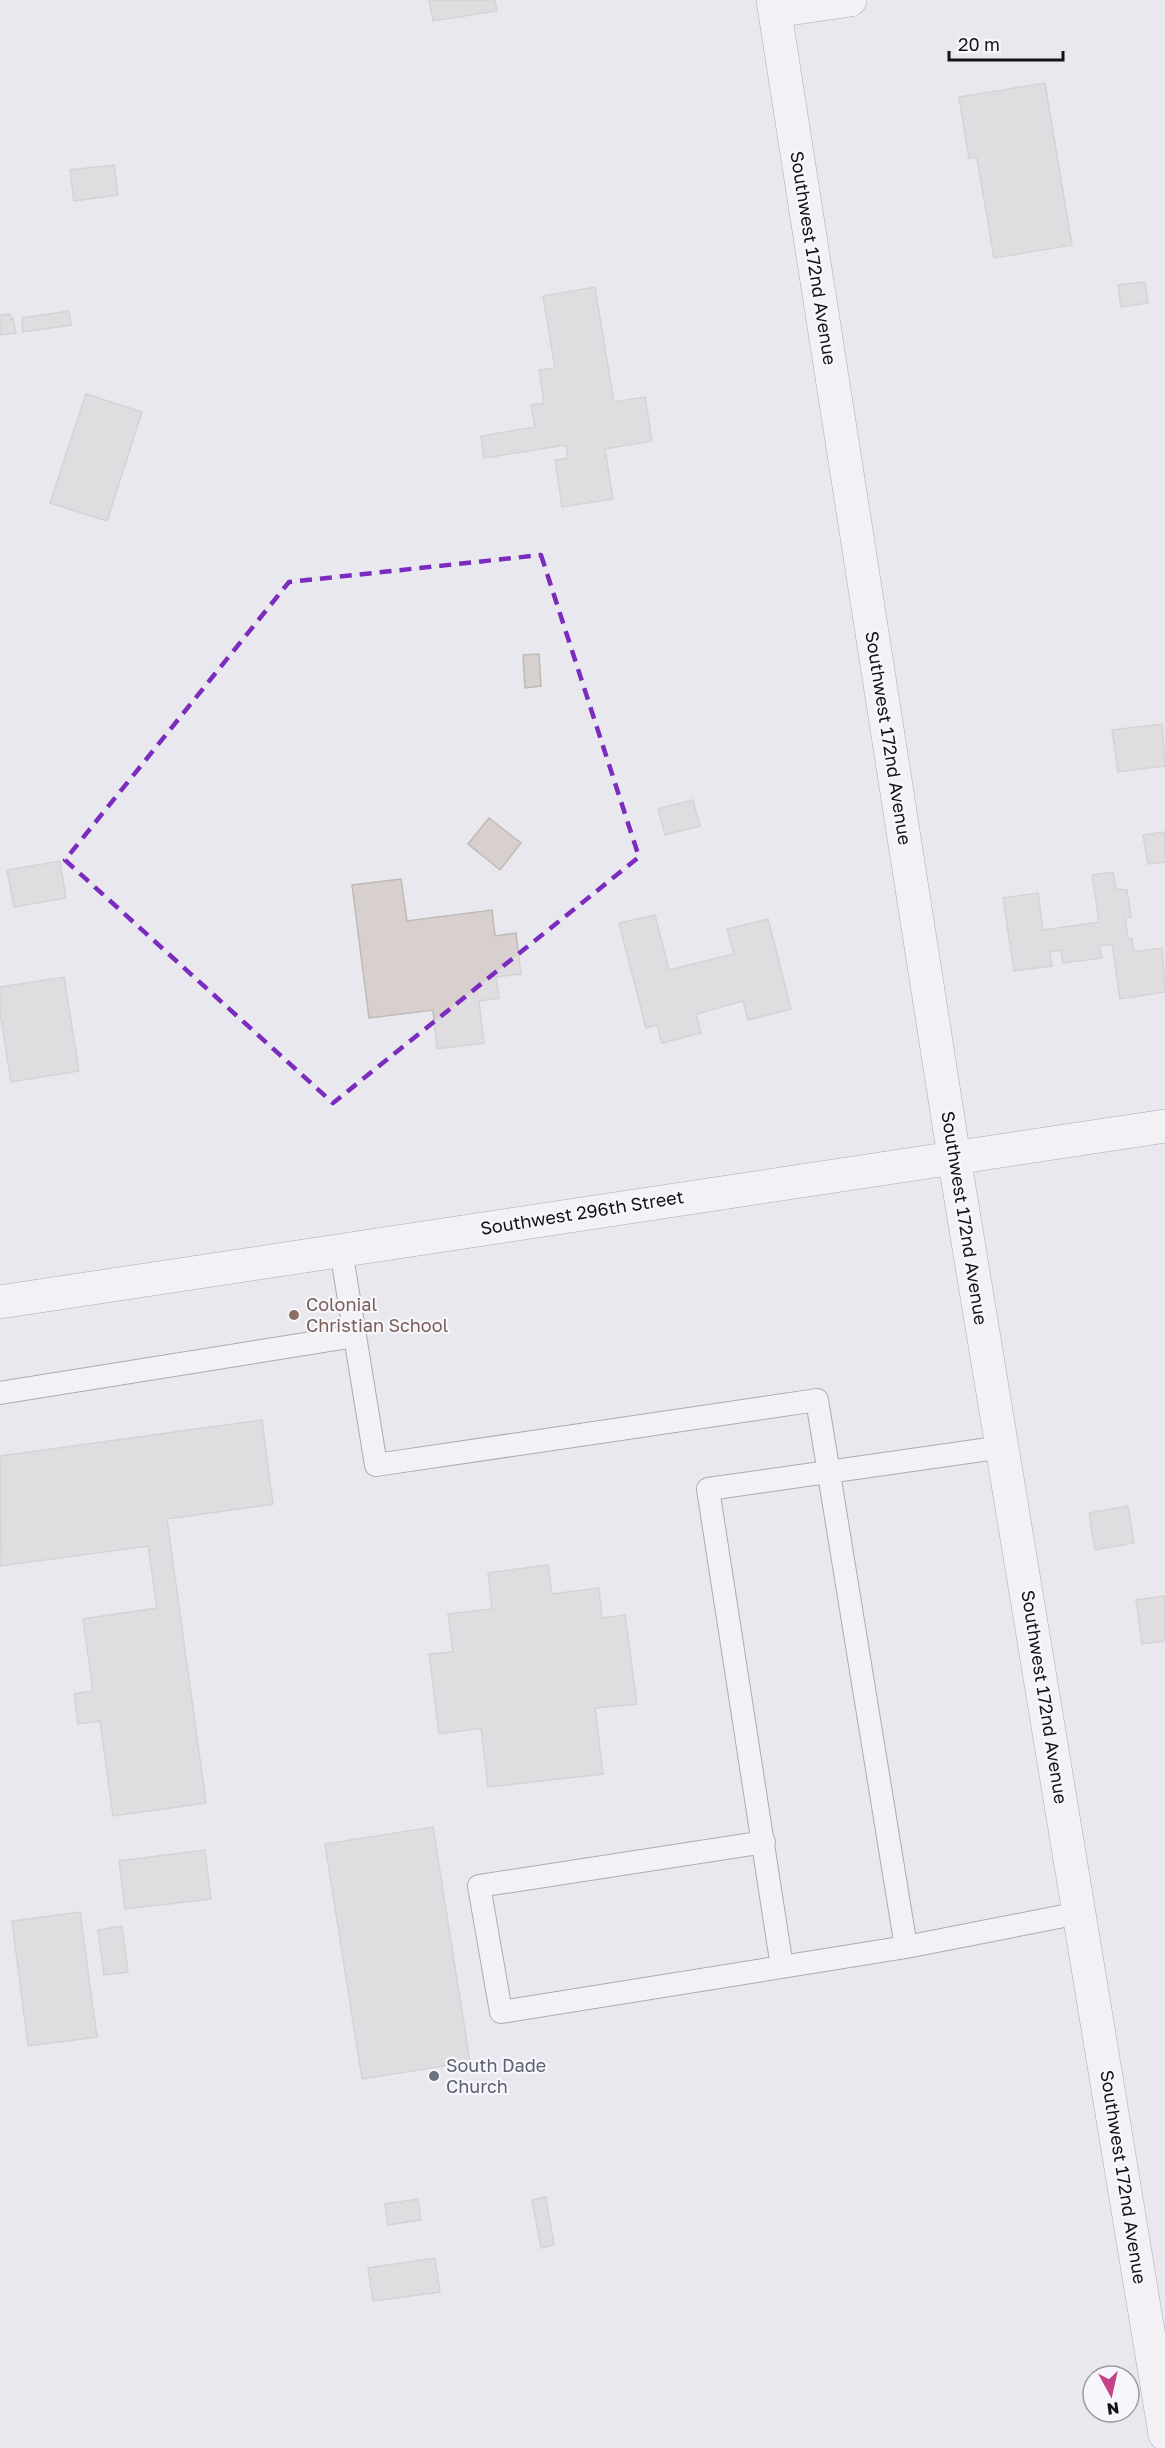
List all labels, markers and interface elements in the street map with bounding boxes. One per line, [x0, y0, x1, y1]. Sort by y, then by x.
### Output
scale bar [949, 24, 1063, 62]
text: 20 m [958, 33, 1000, 55]
street label: Southwest 172nd Avenue [786, 149, 842, 366]
street label: Southwest 172nd Avenue [861, 629, 917, 846]
street label: Southwest 172nd Avenue [937, 1109, 993, 1326]
street label: Southwest 296th Street [479, 1185, 685, 1239]
place label: Colonial Christian School [306, 1293, 448, 1336]
marker: Colonial Christian School [287, 1308, 301, 1322]
street label: Southwest 172nd Avenue [1017, 1588, 1073, 1805]
place label: South Dade Church [446, 2054, 546, 2097]
street label: Southwest 172nd Avenue [1096, 2068, 1152, 2285]
marker: South Dade Church [427, 2069, 441, 2083]
north arrow [1081, 2364, 1141, 2424]
text: N [1106, 2398, 1121, 2420]

